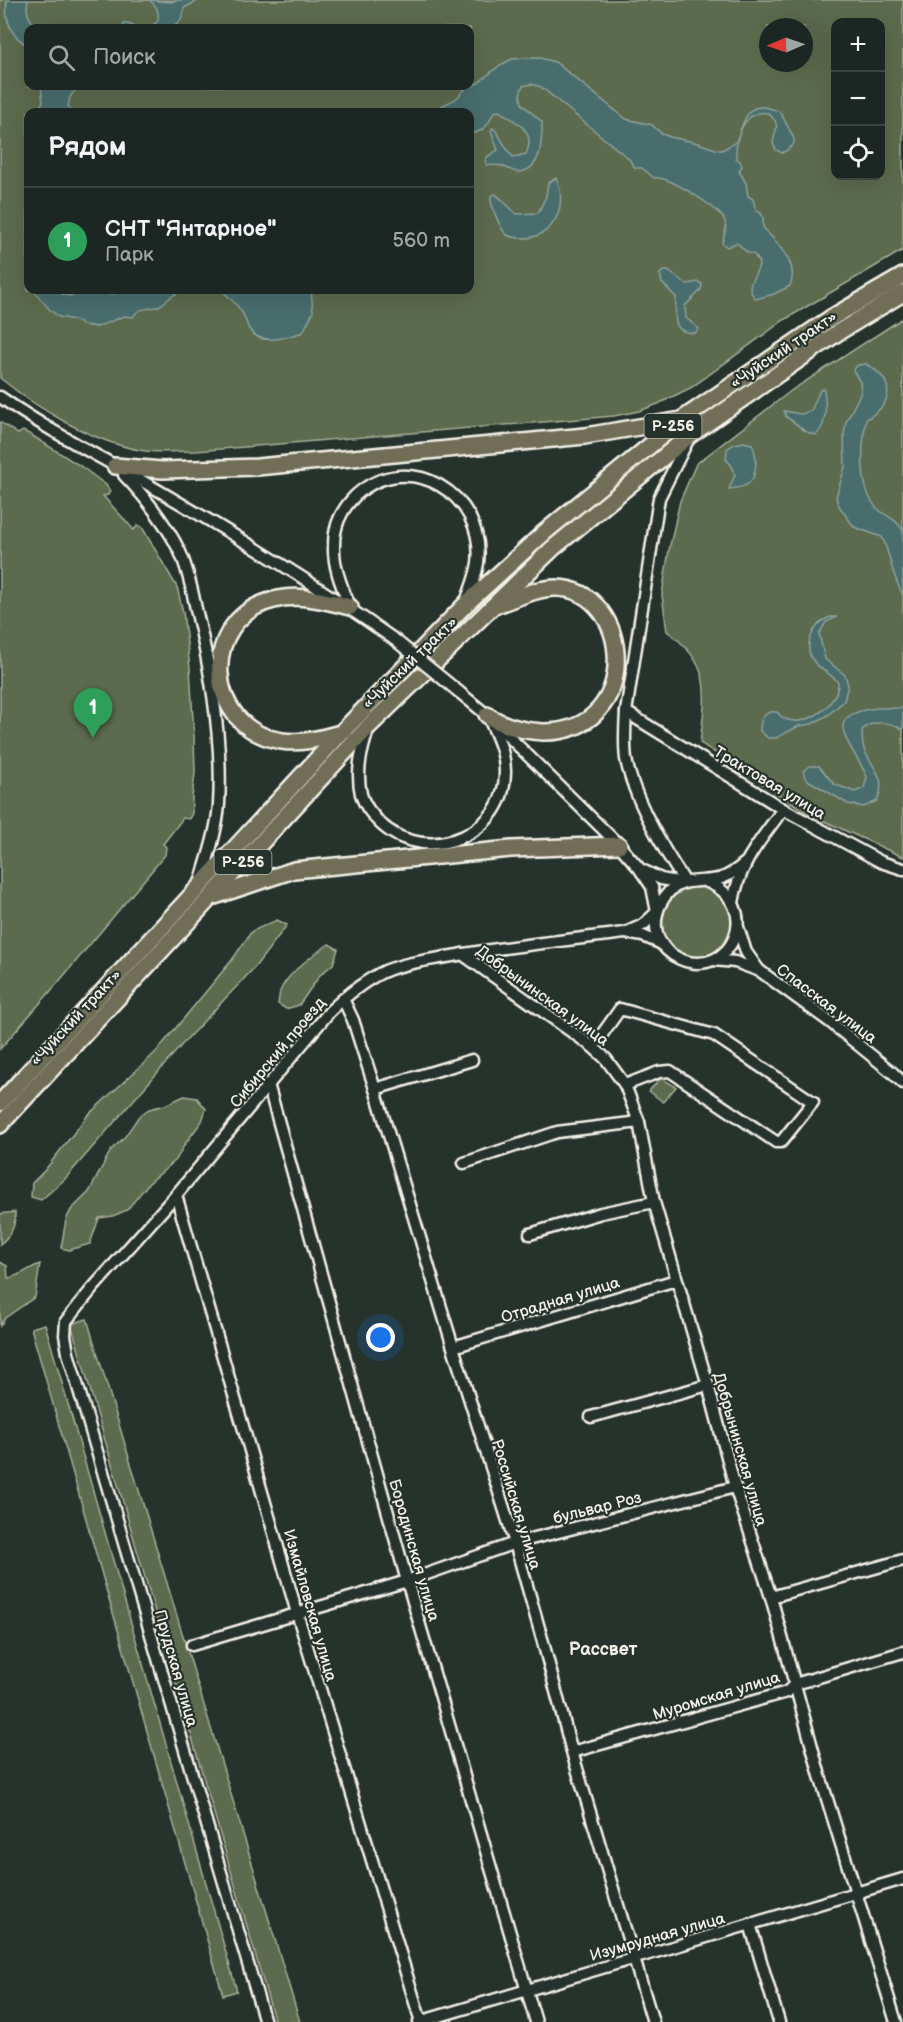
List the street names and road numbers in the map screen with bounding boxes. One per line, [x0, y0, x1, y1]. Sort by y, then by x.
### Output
street label: «Чуйский тракт» [727, 307, 841, 393]
road number: Р-256 [644, 414, 702, 438]
street label: «Чуйский тракт» [358, 613, 462, 713]
street label: Трактовая улица [710, 742, 829, 824]
road number: Р-256 [214, 850, 272, 874]
street label: Добрынинская улица [472, 942, 612, 1051]
street label: Спасская улица [772, 960, 880, 1048]
street label: «Чуйский тракт» [26, 966, 126, 1070]
street label: Сибирский проезд [226, 994, 330, 1112]
street label: Отрадная улица [499, 1273, 623, 1328]
street label: Добрынинская улица [709, 1370, 771, 1529]
street label: Российская улица [487, 1437, 545, 1572]
street label: Бородинская улица [384, 1477, 443, 1624]
street label: бульвар Роз [551, 1488, 644, 1529]
street label: Измайловская улица [279, 1527, 341, 1684]
street label: Прудская улица [150, 1608, 202, 1730]
street label: Муромская улица [651, 1668, 783, 1725]
street label: Изумрудная улица [588, 1909, 728, 1966]

